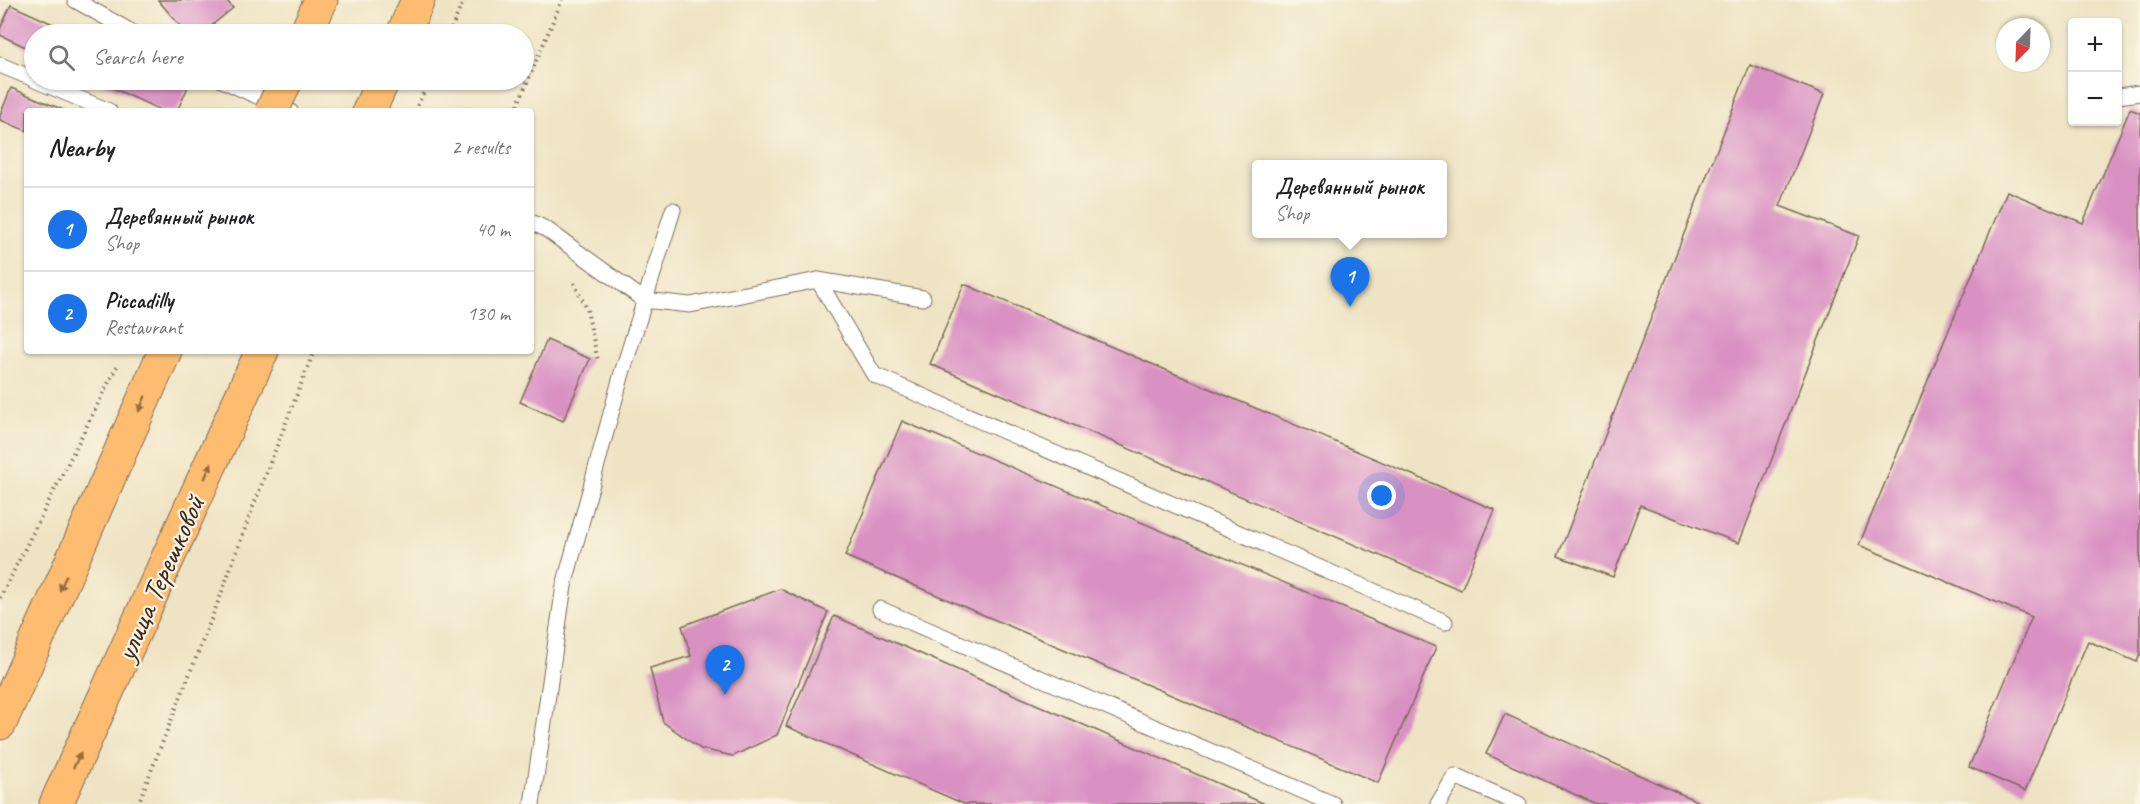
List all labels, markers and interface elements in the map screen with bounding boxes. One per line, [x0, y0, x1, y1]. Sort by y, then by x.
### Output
north arrow [1996, 18, 2050, 72]
map controls [2068, 18, 2122, 126]
button: + [2068, 18, 2122, 72]
search box [24, 24, 534, 90]
icon: search [45, 41, 78, 74]
text: Search here [93, 43, 183, 71]
button: − [2068, 72, 2122, 126]
text: Nearby [48, 131, 113, 164]
text: 2 results [451, 135, 510, 160]
popup [1252, 160, 1447, 238]
text: Деревянный рынок [1275, 173, 1424, 201]
text: Shop [1275, 201, 1309, 226]
text: Деревянный рынок [105, 203, 253, 231]
text: 1 [63, 217, 72, 242]
text: 40 m [476, 217, 510, 242]
text: Shop [105, 231, 139, 256]
pin: 1 [1330, 258, 1370, 307]
text: Piccadilly [105, 287, 173, 315]
text: 2 [63, 301, 72, 326]
text: 130 m [467, 301, 510, 326]
text: Restaurant [105, 315, 182, 340]
one-way arrow [137, 396, 146, 413]
one-way arrow [203, 463, 212, 480]
your location [1367, 481, 1396, 510]
street label: улица Терешковой [106, 488, 214, 669]
one-way arrow [58, 574, 67, 591]
pin: 2 [706, 646, 744, 695]
one-way arrow [72, 750, 82, 768]

